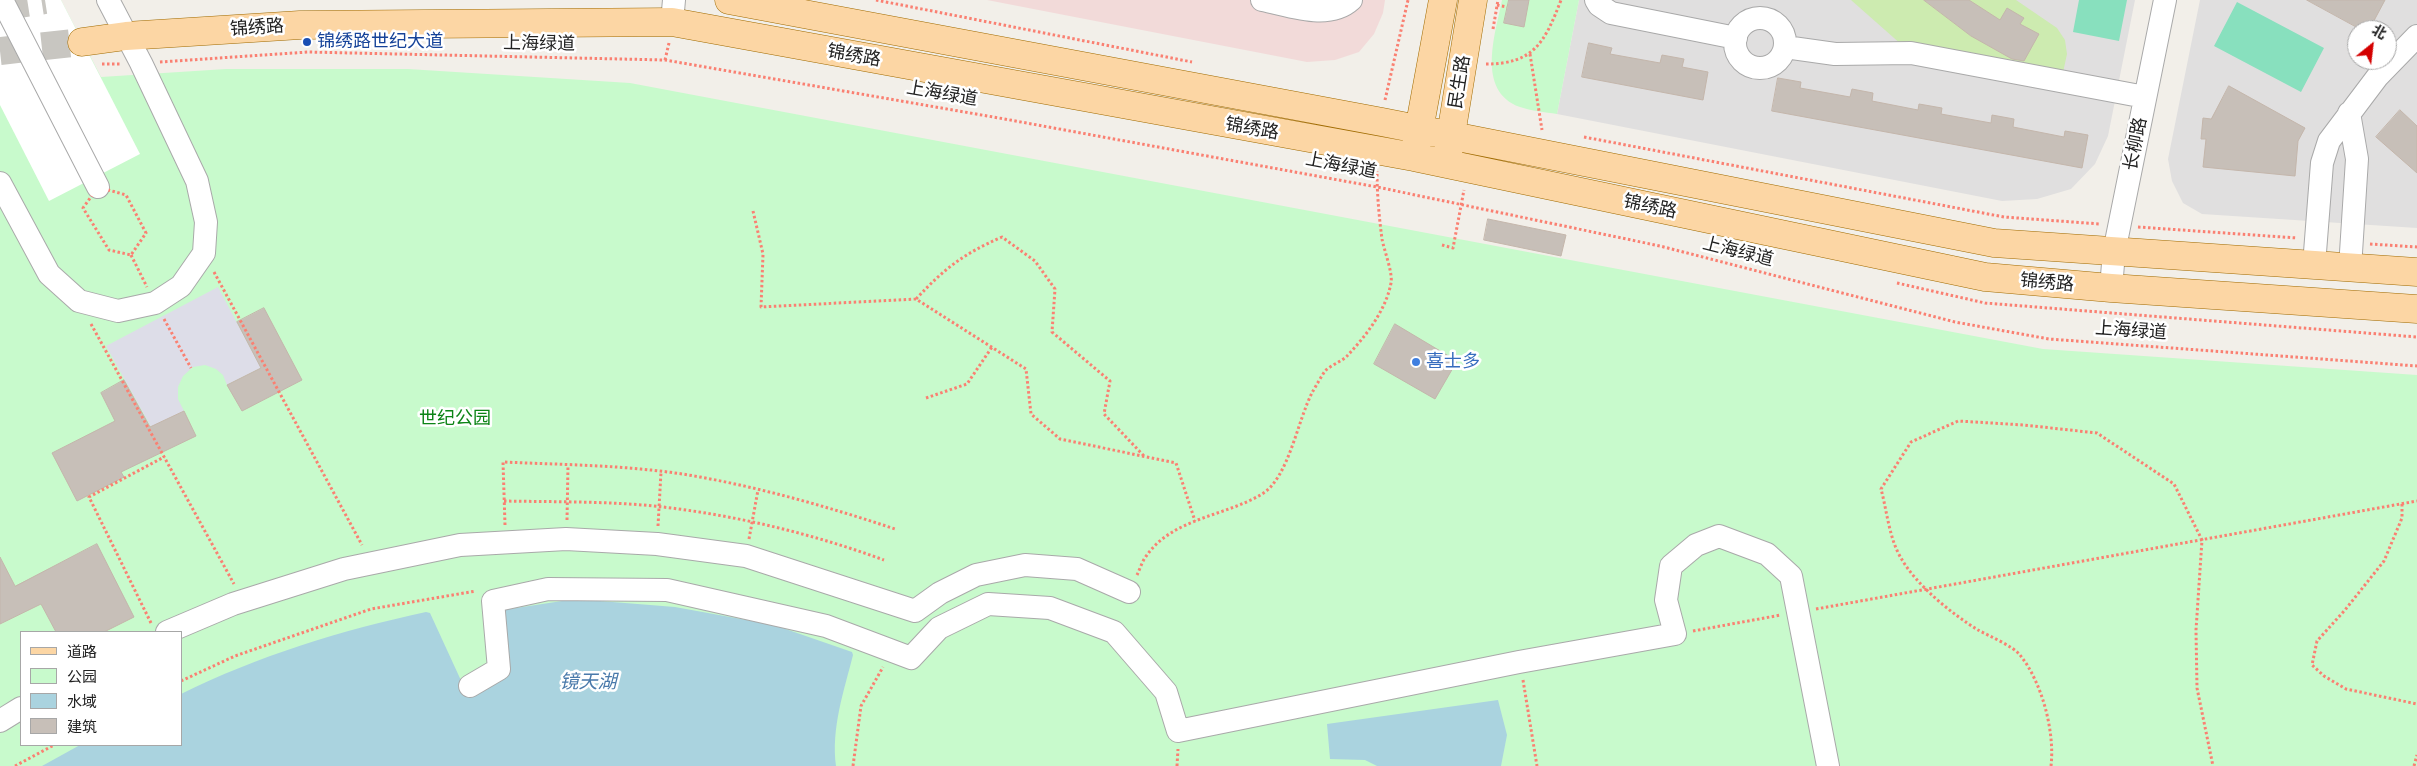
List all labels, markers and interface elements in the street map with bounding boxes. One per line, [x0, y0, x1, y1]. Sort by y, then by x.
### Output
street label: 锦绣路 [229, 15, 285, 41]
north arrow [2347, 20, 2397, 70]
text: 北 [2369, 21, 2389, 43]
place label: 锦绣路世纪大道 [317, 31, 443, 53]
street label: 上海绿道 [503, 33, 575, 55]
marker: 锦绣路世纪大道 [301, 36, 313, 48]
street label: 锦绣路 [826, 41, 882, 71]
street label: 民生路 [1445, 54, 1475, 110]
street label: 上海绿道 [905, 77, 979, 111]
street label: 锦绣路 [1224, 114, 1280, 144]
street label: 长柳路 [2120, 115, 2152, 173]
street label: 上海绿道 [1304, 149, 1378, 183]
street label: 锦绣路 [1621, 191, 1679, 223]
street label: 上海绿道 [1700, 233, 1776, 271]
street label: 锦绣路 [2019, 270, 2075, 296]
street label: 上海绿道 [2094, 318, 2168, 344]
place label: 喜士多 [1426, 351, 1480, 373]
marker: 喜士多 [1410, 356, 1422, 368]
park label: 世纪公园 [419, 408, 491, 430]
legend [20, 631, 182, 746]
text: 道路 [67, 643, 97, 661]
text: 公园 [67, 668, 97, 686]
water label: 镜天湖 [560, 672, 616, 694]
text: 水域 [67, 693, 97, 711]
text: 建筑 [67, 718, 97, 736]

